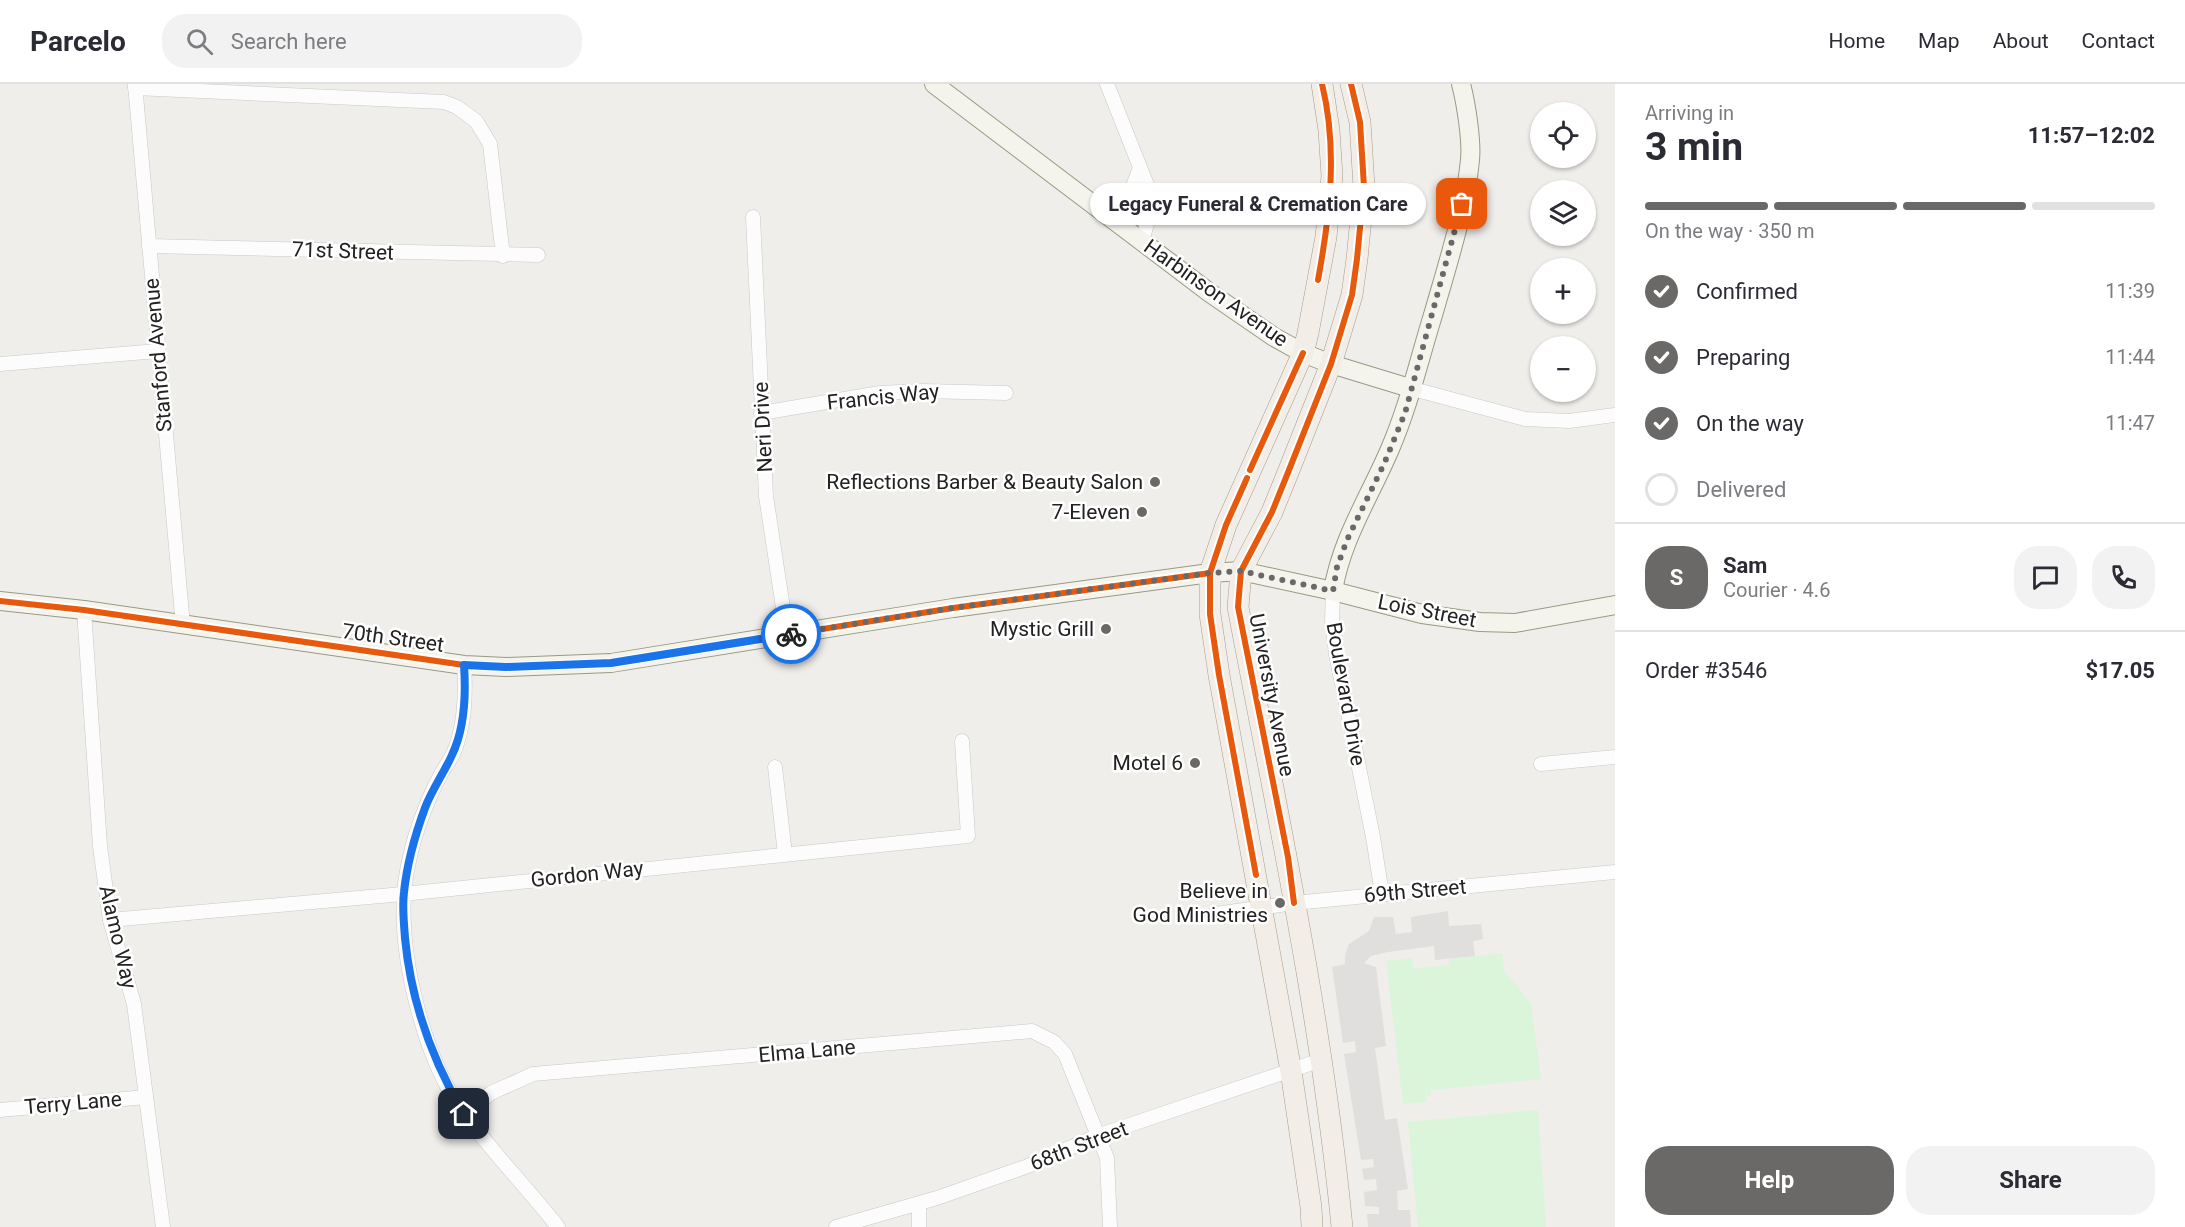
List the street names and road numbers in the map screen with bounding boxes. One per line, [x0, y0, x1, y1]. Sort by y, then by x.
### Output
street label: Harbinson Avenue [1139, 234, 1293, 352]
street label: 71st Street [292, 237, 394, 265]
street label: Stanford Avenue [139, 277, 177, 433]
street label: Francis Way [826, 379, 940, 415]
street label: Neri Drive [749, 381, 777, 473]
street label: Lois Street [1376, 590, 1478, 632]
street label: University Avenue [1244, 612, 1300, 778]
street label: 70th Street [341, 619, 446, 657]
street label: Boulevard Drive [1322, 620, 1370, 768]
street label: Gordon Way [529, 856, 645, 892]
street label: 69th Street [1363, 875, 1467, 907]
street label: Alamo Way [94, 883, 142, 991]
street label: Elma Lane [757, 1035, 857, 1067]
street label: Terry Lane [23, 1087, 123, 1119]
street label: 68th Street [1027, 1116, 1131, 1176]

